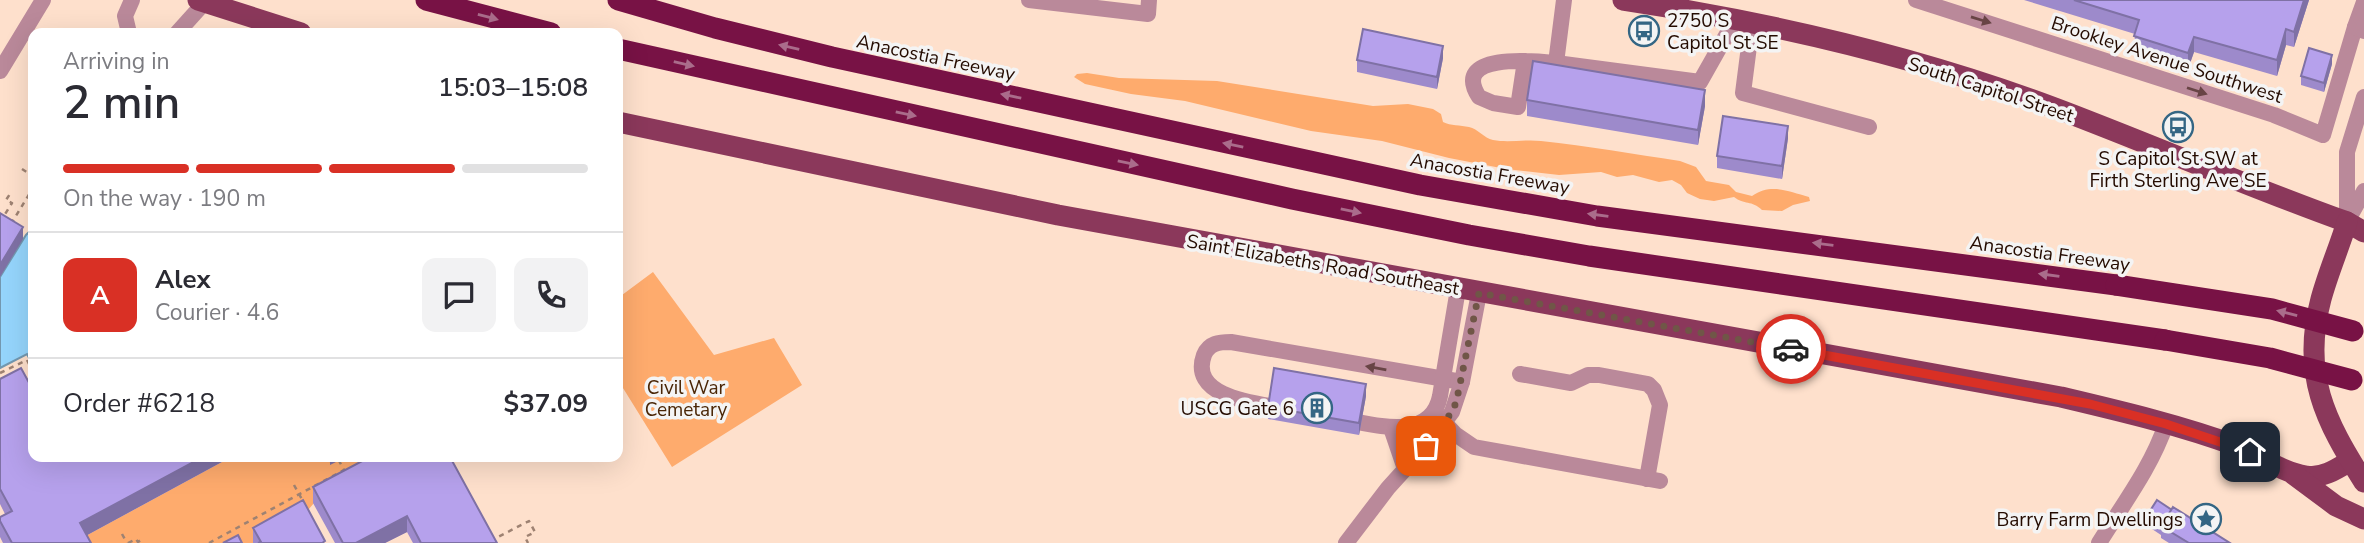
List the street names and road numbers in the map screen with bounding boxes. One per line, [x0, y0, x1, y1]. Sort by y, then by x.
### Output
street label: Brookley Avenue Southwest [2048, 10, 2286, 110]
street label: Anacostia Freeway [854, 28, 1018, 88]
street label: South Capitol Street [1905, 51, 2077, 129]
street label: Anacostia Freeway [1408, 147, 1572, 201]
street label: Saint Elizabeths Road Southeast [1185, 228, 1461, 302]
street label: Anacostia Freeway [1968, 230, 2132, 278]

